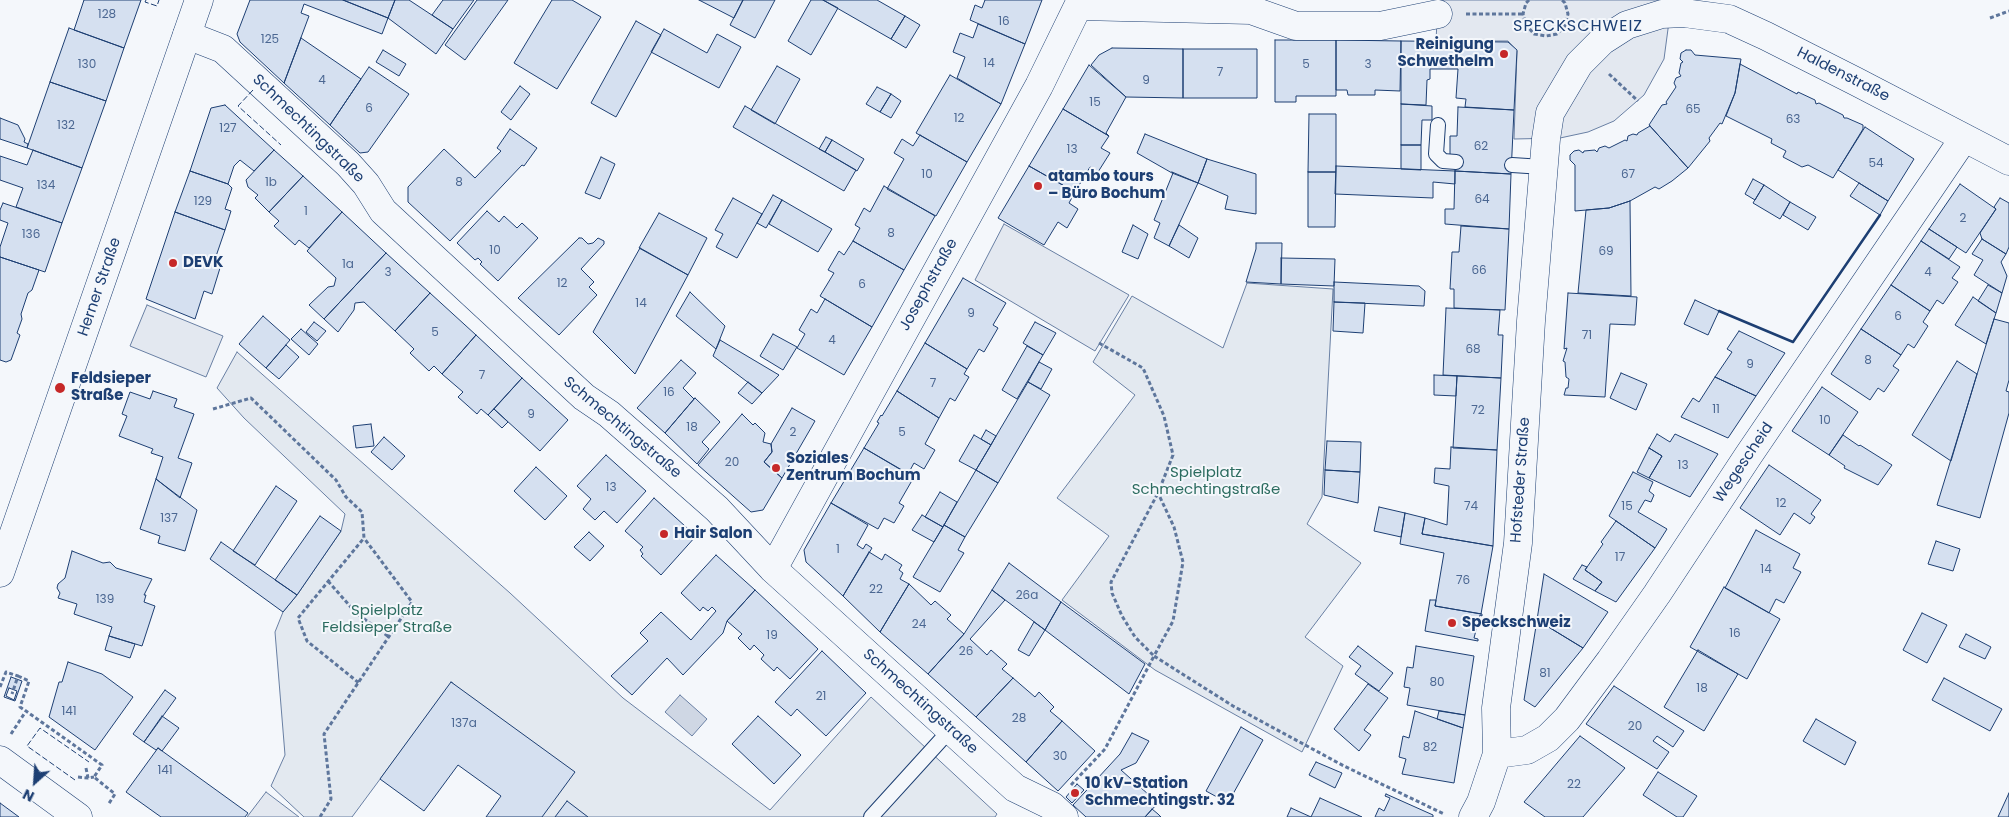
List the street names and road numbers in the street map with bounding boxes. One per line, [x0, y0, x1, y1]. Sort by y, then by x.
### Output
street label: Haldenstraße [1794, 44, 1892, 106]
street label: Schmechtingstraße [248, 71, 368, 187]
street label: Herner Straße [75, 235, 125, 339]
street label: Josephstraße [896, 236, 962, 334]
street label: Schmechtingstraße [559, 373, 685, 483]
street label: Hofsteder Straße [1508, 416, 1534, 544]
street label: Wegescheid [1711, 419, 1777, 507]
street label: Schmechtingstraße [859, 646, 981, 758]

